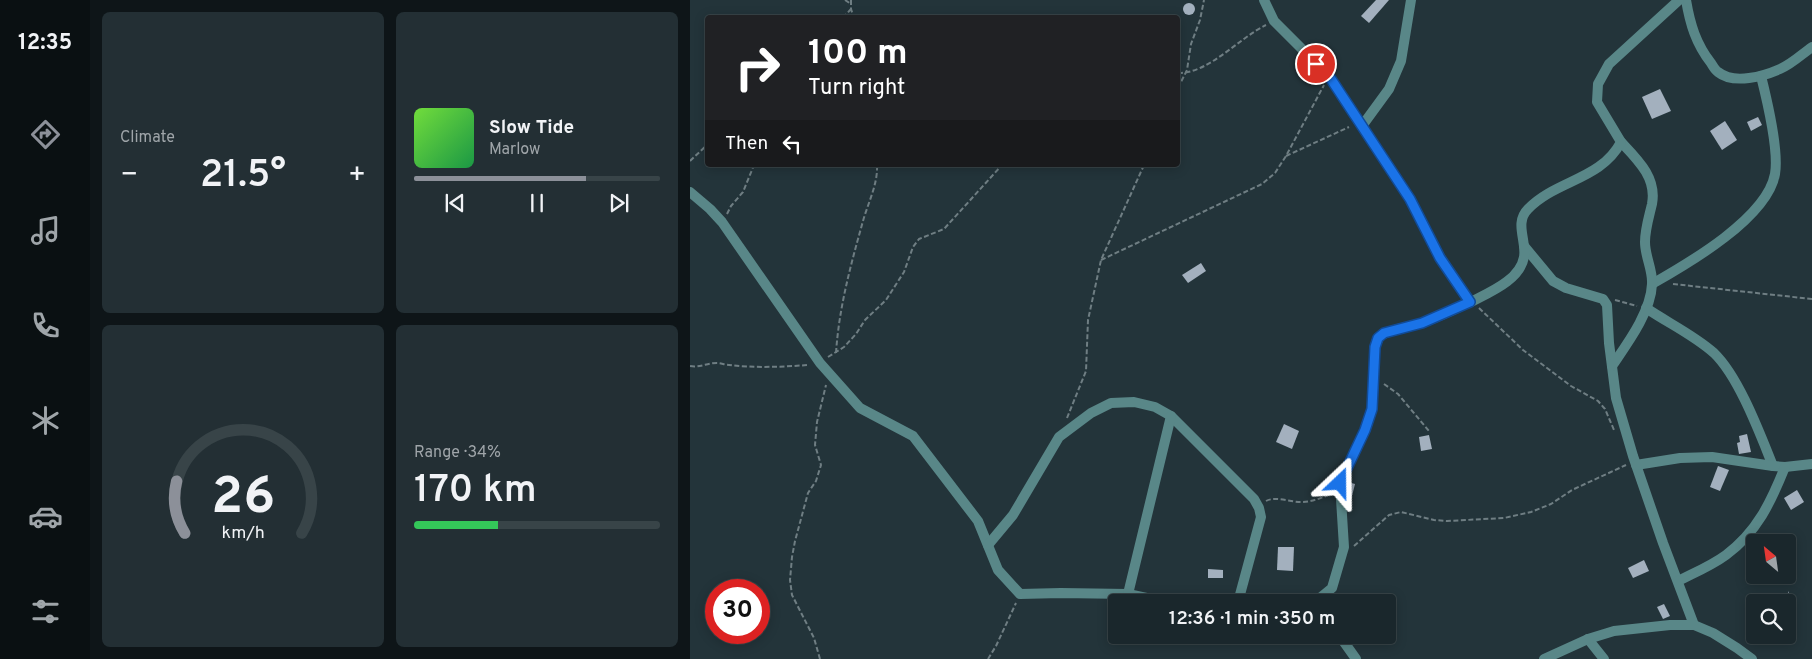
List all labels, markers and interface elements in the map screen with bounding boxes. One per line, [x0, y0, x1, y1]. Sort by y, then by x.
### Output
text: 12:35 [18, 30, 72, 57]
text: 100 m [808, 32, 908, 76]
icon: right [725, 35, 790, 100]
pin [1295, 43, 1337, 85]
icon: arrive [1302, 50, 1330, 78]
text: Turn right [808, 75, 905, 102]
text: Slow Tide [489, 116, 574, 140]
icon: directions [28, 117, 63, 152]
text: Climate [120, 128, 175, 148]
icon: left [778, 130, 806, 158]
text: Then [725, 132, 768, 156]
text: Marlow [489, 140, 541, 160]
text: 21.5° [200, 152, 286, 201]
text: − [120, 158, 138, 194]
text: + [348, 158, 366, 194]
icon: previous [441, 189, 469, 217]
icon: pause [523, 189, 551, 217]
icon: next [605, 189, 633, 217]
icon: music [28, 213, 63, 248]
icon: phone [28, 308, 63, 343]
icon: climate [28, 403, 63, 438]
text: Range · 34% [414, 443, 501, 463]
position arrow [1313, 456, 1365, 508]
text: 26 [211, 466, 275, 532]
text: 170 km [414, 467, 537, 516]
icon: car [28, 499, 63, 534]
text: km/h [221, 522, 265, 545]
north arrow [1746, 534, 1796, 584]
map controls [1746, 534, 1796, 644]
speed limit sign: 30 [705, 579, 770, 644]
icon: filters [28, 594, 63, 629]
button: search [1746, 594, 1796, 644]
text: 12:36 · 1 min · 350 m [1169, 607, 1335, 631]

